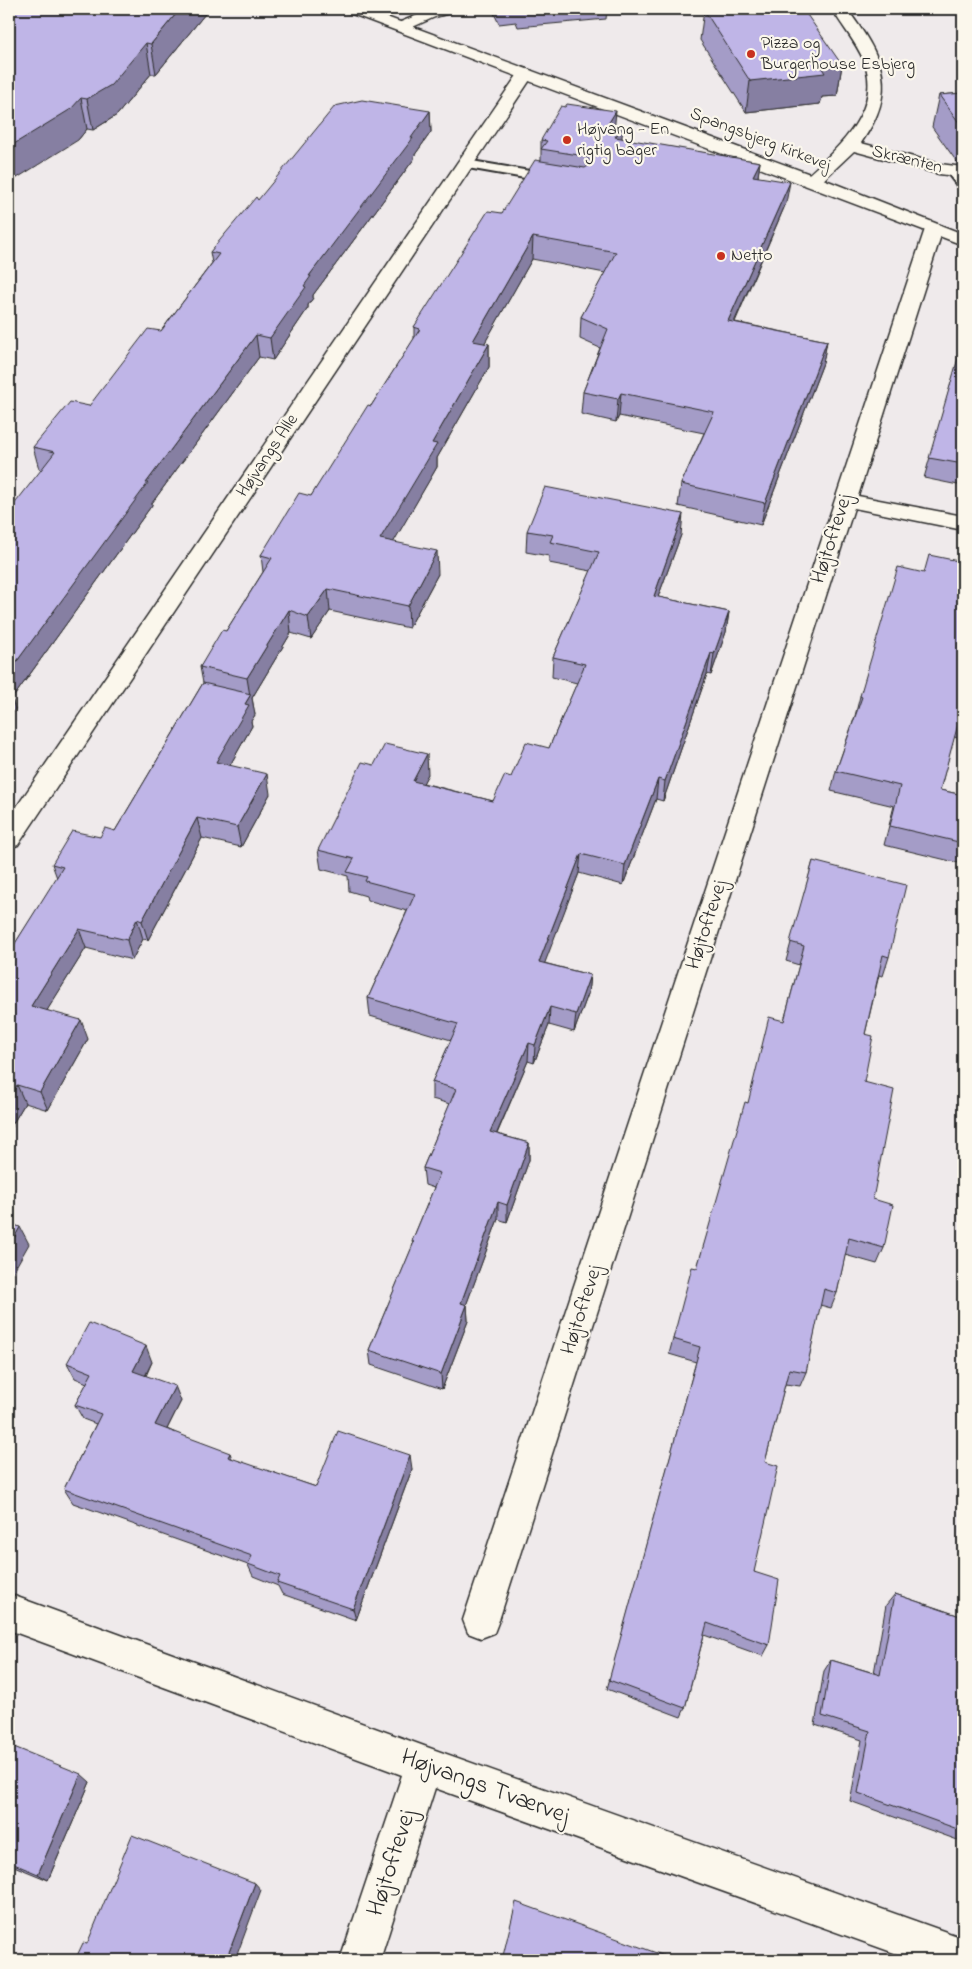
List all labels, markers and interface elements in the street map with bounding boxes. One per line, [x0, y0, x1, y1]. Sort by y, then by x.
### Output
place label: Pizza og Burgerhouse Esbjerg [760, 31, 915, 79]
marker: Pizza og Burgerhouse Esbjerg [745, 48, 757, 60]
street label: Spangsbjerg Kirkevej [686, 101, 835, 180]
place label: Højvang - En rigtig bager [577, 117, 669, 165]
marker: Højvang - En rigtig bager [561, 134, 573, 146]
street label: Skrænten [869, 139, 945, 181]
place label: Netto [731, 243, 773, 269]
marker: Netto [715, 250, 727, 262]
street label: Højvangs Alle [231, 408, 307, 503]
street label: Højtoftevej [803, 490, 861, 588]
street label: Højtoftevej [678, 876, 736, 974]
street label: Højtoftevej [553, 1261, 611, 1359]
street label: Højvangs Tværvej [395, 1740, 575, 1835]
street label: Højtoftevej [358, 1804, 426, 1921]

